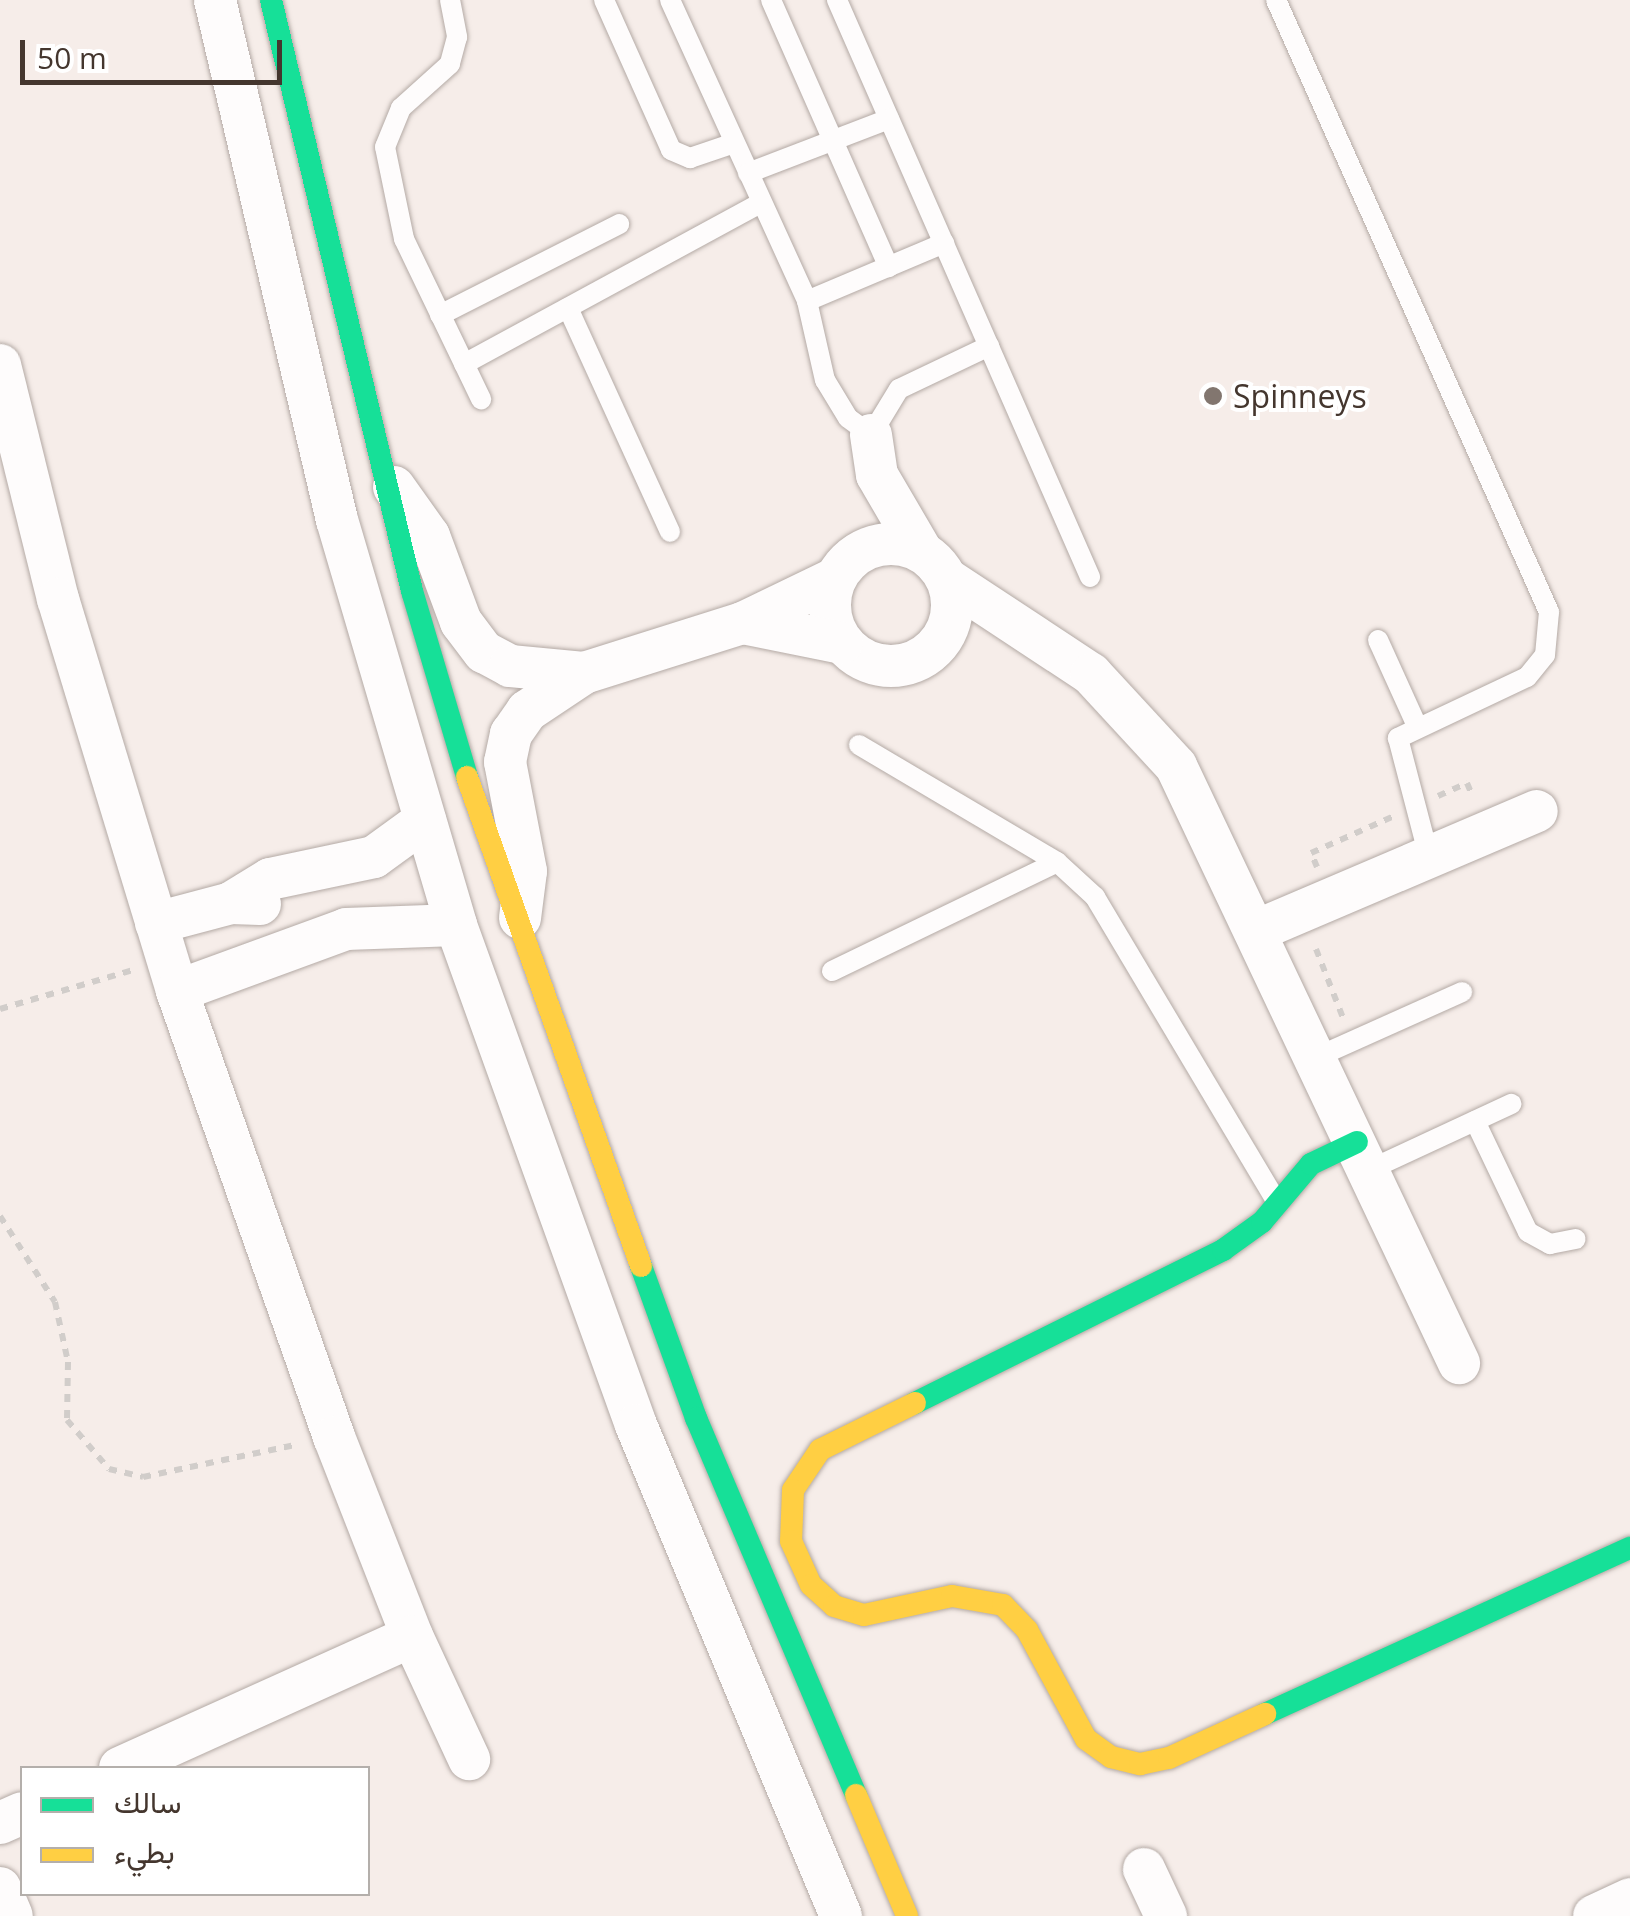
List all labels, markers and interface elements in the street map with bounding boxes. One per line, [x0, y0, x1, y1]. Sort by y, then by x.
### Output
scale bar [25, 20, 288, 82]
text: 50 m [37, 37, 107, 78]
place label: Spinneys [1233, 377, 1367, 415]
marker: Spinneys [1202, 385, 1224, 407]
legend [20, 1766, 370, 1896]
text: سالك [114, 1781, 181, 1822]
text: بطيء [114, 1831, 175, 1872]

